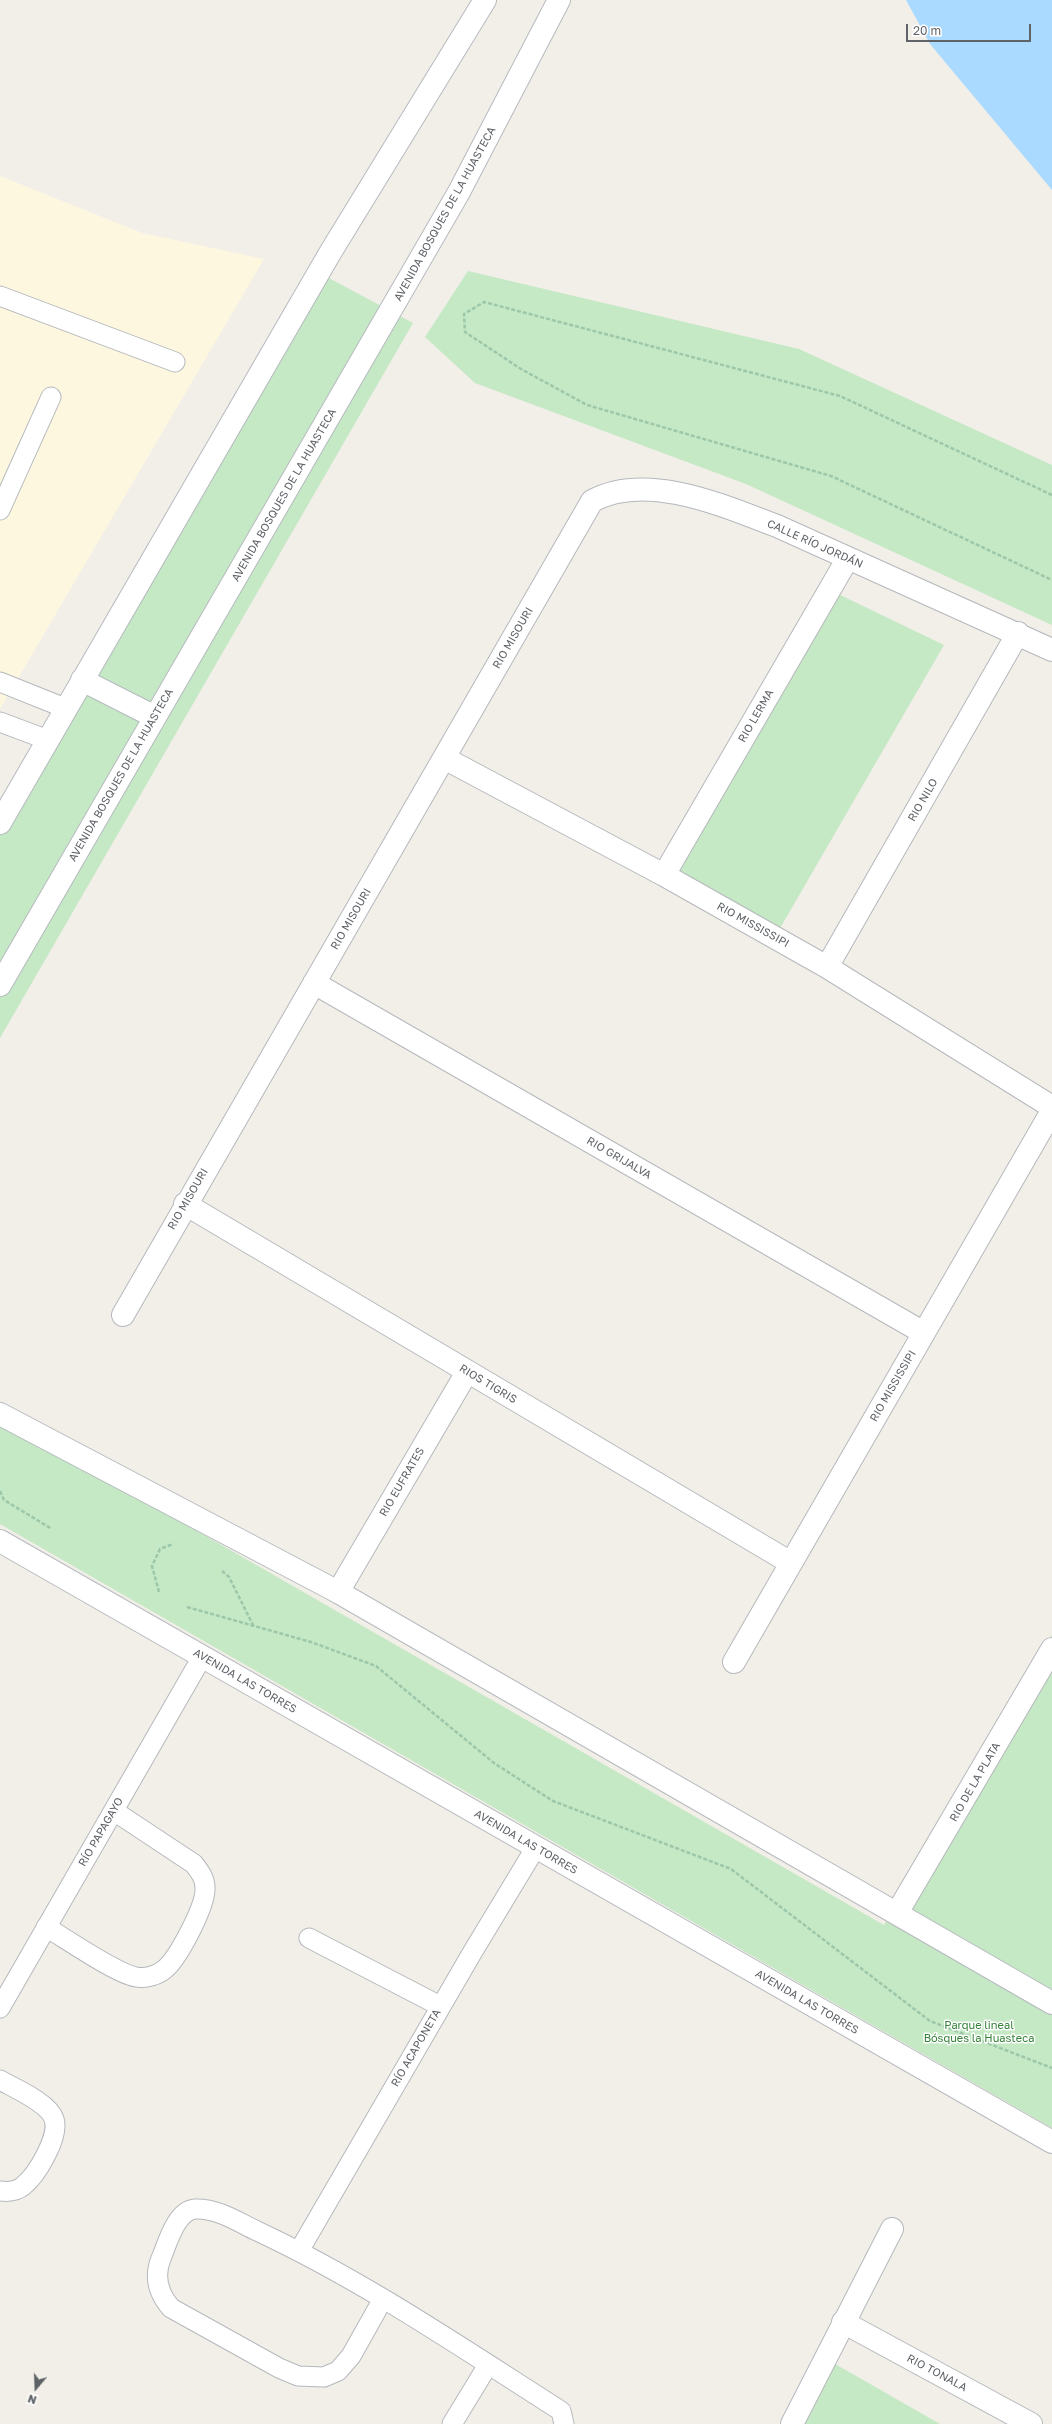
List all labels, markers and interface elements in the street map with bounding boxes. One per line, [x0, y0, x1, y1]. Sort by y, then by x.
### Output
scale bar [908, 16, 1033, 42]
text: 20 m [913, 23, 941, 38]
street label: AVENIDA BOSQUES DE LA HUASTECA [391, 125, 499, 303]
street label: AVENIDA BOSQUES DE LA HUASTECA [229, 406, 339, 584]
street label: CALLE RÍO JORDÁN [765, 517, 865, 571]
street label: RIO MISOURI [490, 605, 536, 671]
street label: AVENIDA BOSQUES DE LA HUASTECA [66, 686, 176, 864]
street label: RIO LERMA [736, 687, 776, 745]
street label: RIO NILO [905, 776, 941, 824]
street label: RIO MISOURI [328, 886, 374, 952]
street label: RIO MISSISSIPI [715, 900, 791, 950]
street label: RIO GRIJALVA [584, 1134, 654, 1182]
street label: RIO MISOURI [165, 1166, 211, 1232]
street label: RIO MISSISSIPI [867, 1348, 919, 1424]
street label: RIOS TIGRIS [457, 1362, 519, 1406]
street label: RIO EUFRATES [377, 1445, 427, 1519]
street label: AVENIDA LAS TORRES [191, 1646, 299, 1716]
street label: RIO DE LA PLATA [947, 1740, 1003, 1824]
street label: RÍO PAPAGAYO [76, 1795, 126, 1869]
street label: AVENIDA LAS TORRES [472, 1807, 580, 1877]
street label: AVENIDA LAS TORRES [753, 1967, 861, 2037]
street label: RÍO ACAPONETA [388, 2007, 444, 2089]
park label: Parque lineal Bósques la Huasteca [924, 2019, 1034, 2045]
street label: RIO TONALA [905, 2352, 969, 2394]
north arrow [16, 2368, 56, 2408]
text: N [26, 2392, 38, 2407]

